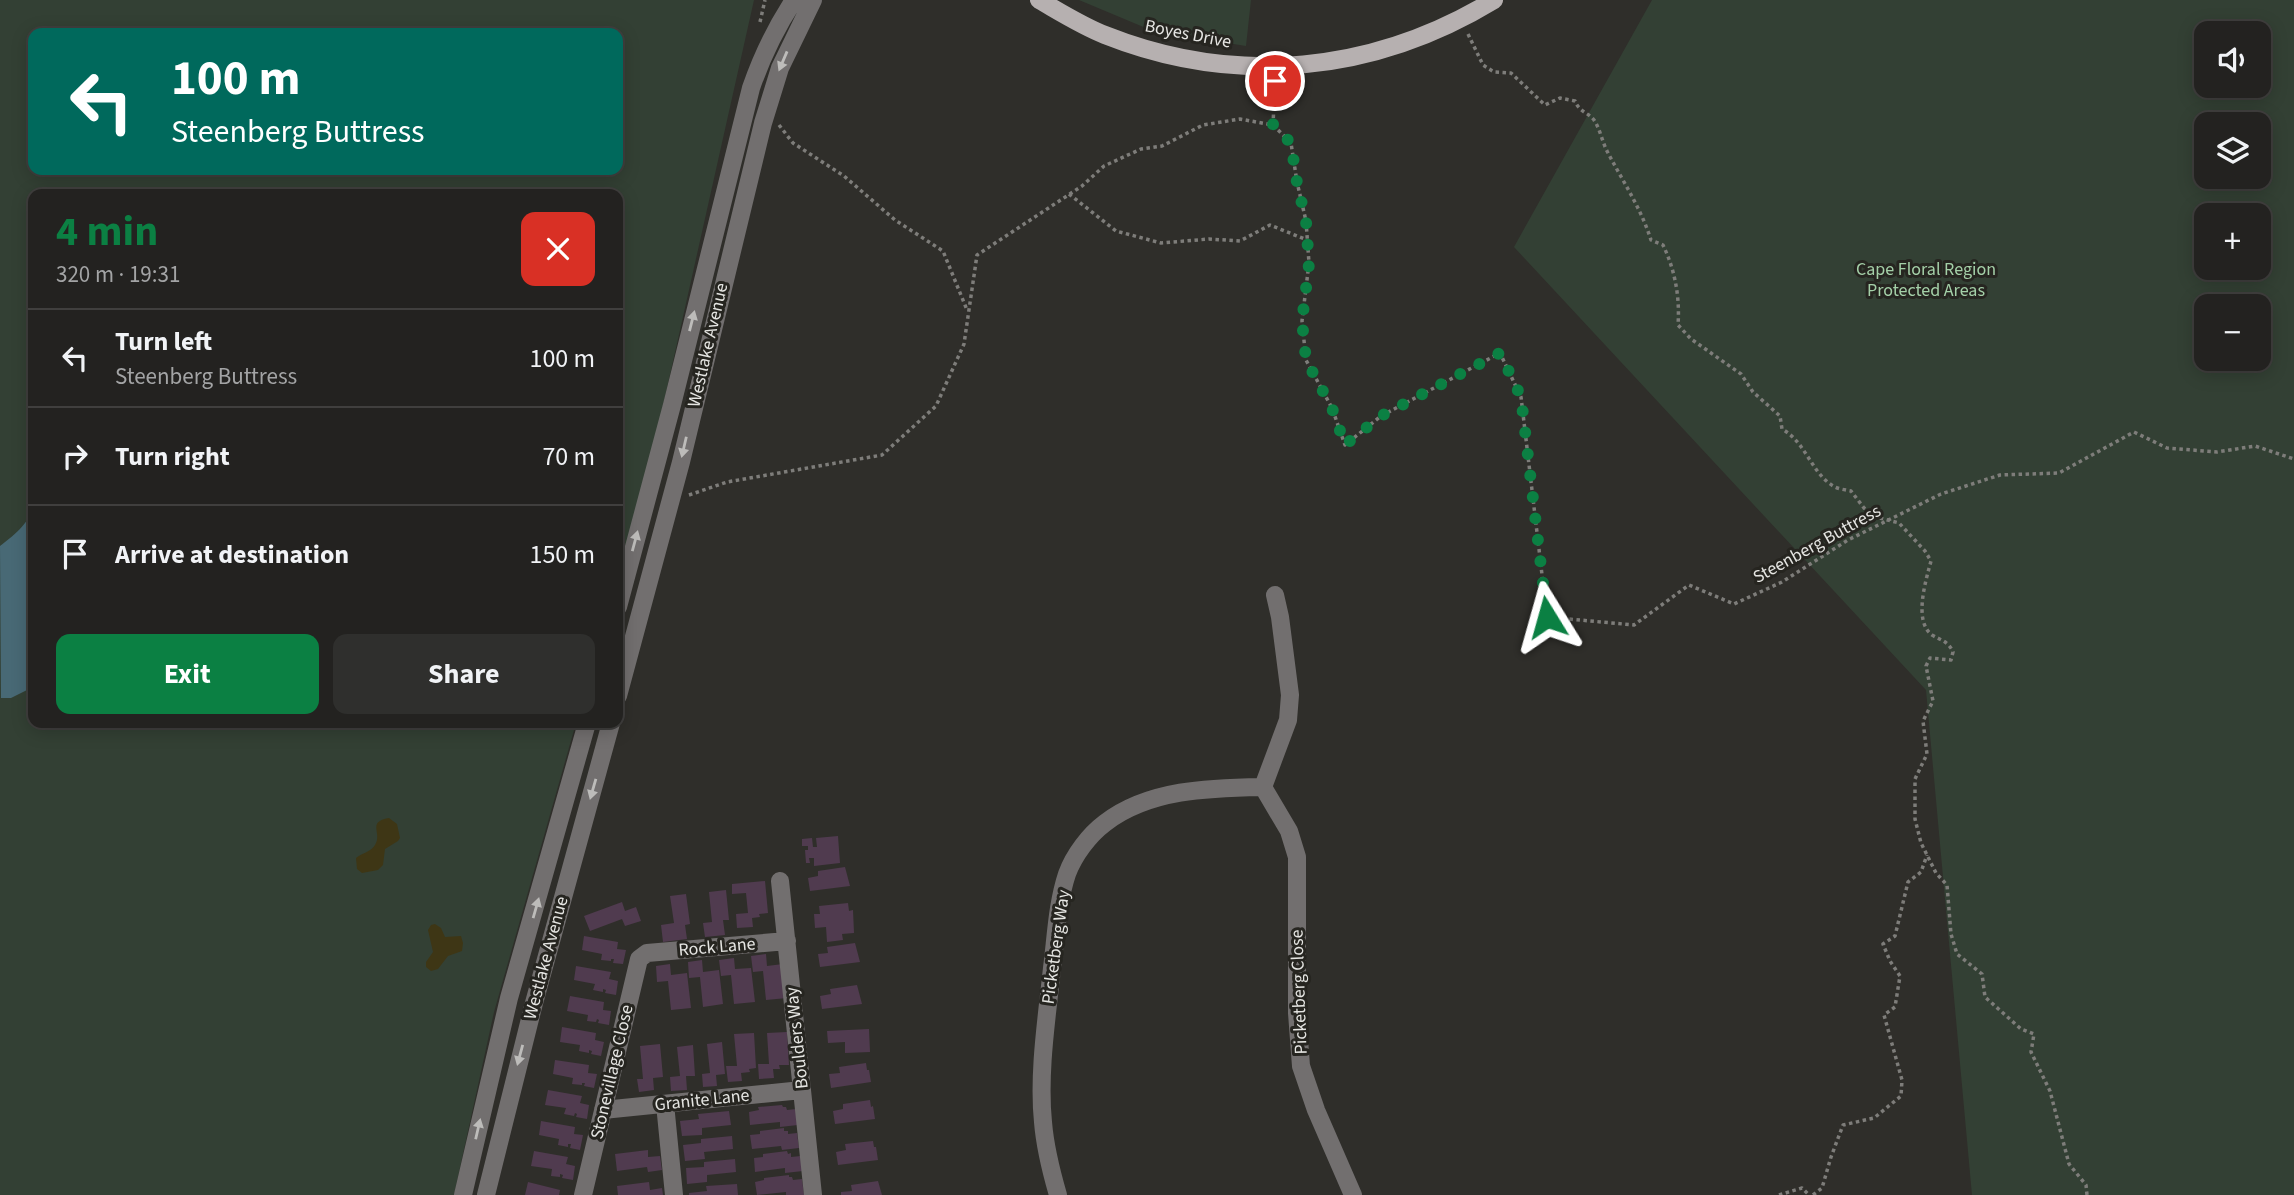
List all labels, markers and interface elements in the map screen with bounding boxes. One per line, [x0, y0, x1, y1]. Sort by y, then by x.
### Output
street label: Boyes Drive [1143, 13, 1233, 55]
map controls [2194, 21, 2271, 371]
button: sound [2194, 21, 2271, 98]
text: 100 m [171, 44, 300, 114]
one-way arrow [777, 51, 789, 71]
pin [1245, 51, 1305, 111]
icon: left [56, 56, 147, 147]
icon: arrive [1256, 62, 1294, 100]
text: Steenberg Buttress [171, 109, 425, 155]
button: layers [2194, 112, 2271, 189]
text: 4 min [56, 202, 158, 262]
button: + [2194, 203, 2271, 280]
button: close [521, 212, 595, 286]
park label: Cape Floral Region Protected Areas [1856, 257, 1996, 303]
text: 320 m · 19:31 [56, 258, 180, 291]
street label: Westlake Avenue [682, 280, 734, 409]
button: − [2194, 294, 2271, 371]
one-way arrow [687, 310, 698, 332]
text: Turn left [115, 323, 212, 360]
icon: left [56, 339, 94, 377]
text: 100 m [529, 340, 595, 377]
text: Steenberg Buttress [115, 360, 297, 393]
one-way arrow [678, 436, 689, 458]
icon: right [56, 437, 94, 475]
text: Turn right [115, 438, 230, 475]
text: 70 m [542, 438, 595, 475]
street label: Steenberg Buttress [1749, 498, 1885, 590]
one-way arrow [631, 530, 641, 551]
icon: arrive [56, 535, 94, 573]
text: Arrive at destination [115, 536, 349, 573]
text: 150 m [529, 536, 595, 573]
position arrow [1510, 580, 1584, 654]
button: Exit [56, 634, 319, 714]
button: Share [333, 634, 595, 714]
one-way arrow [587, 778, 597, 799]
street label: Picketberg Way [1036, 888, 1076, 1006]
street label: Westlake Avenue [518, 894, 574, 1022]
one-way arrow [531, 898, 541, 919]
street label: Picketberg Close [1284, 929, 1314, 1055]
street label: Rock Lane [677, 931, 757, 963]
street label: Boulders Way [779, 985, 815, 1090]
street label: Stonevillage Close [584, 1002, 640, 1142]
one-way arrow [514, 1045, 525, 1067]
street label: Granite Lane [653, 1083, 751, 1117]
one-way arrow [473, 1118, 484, 1140]

